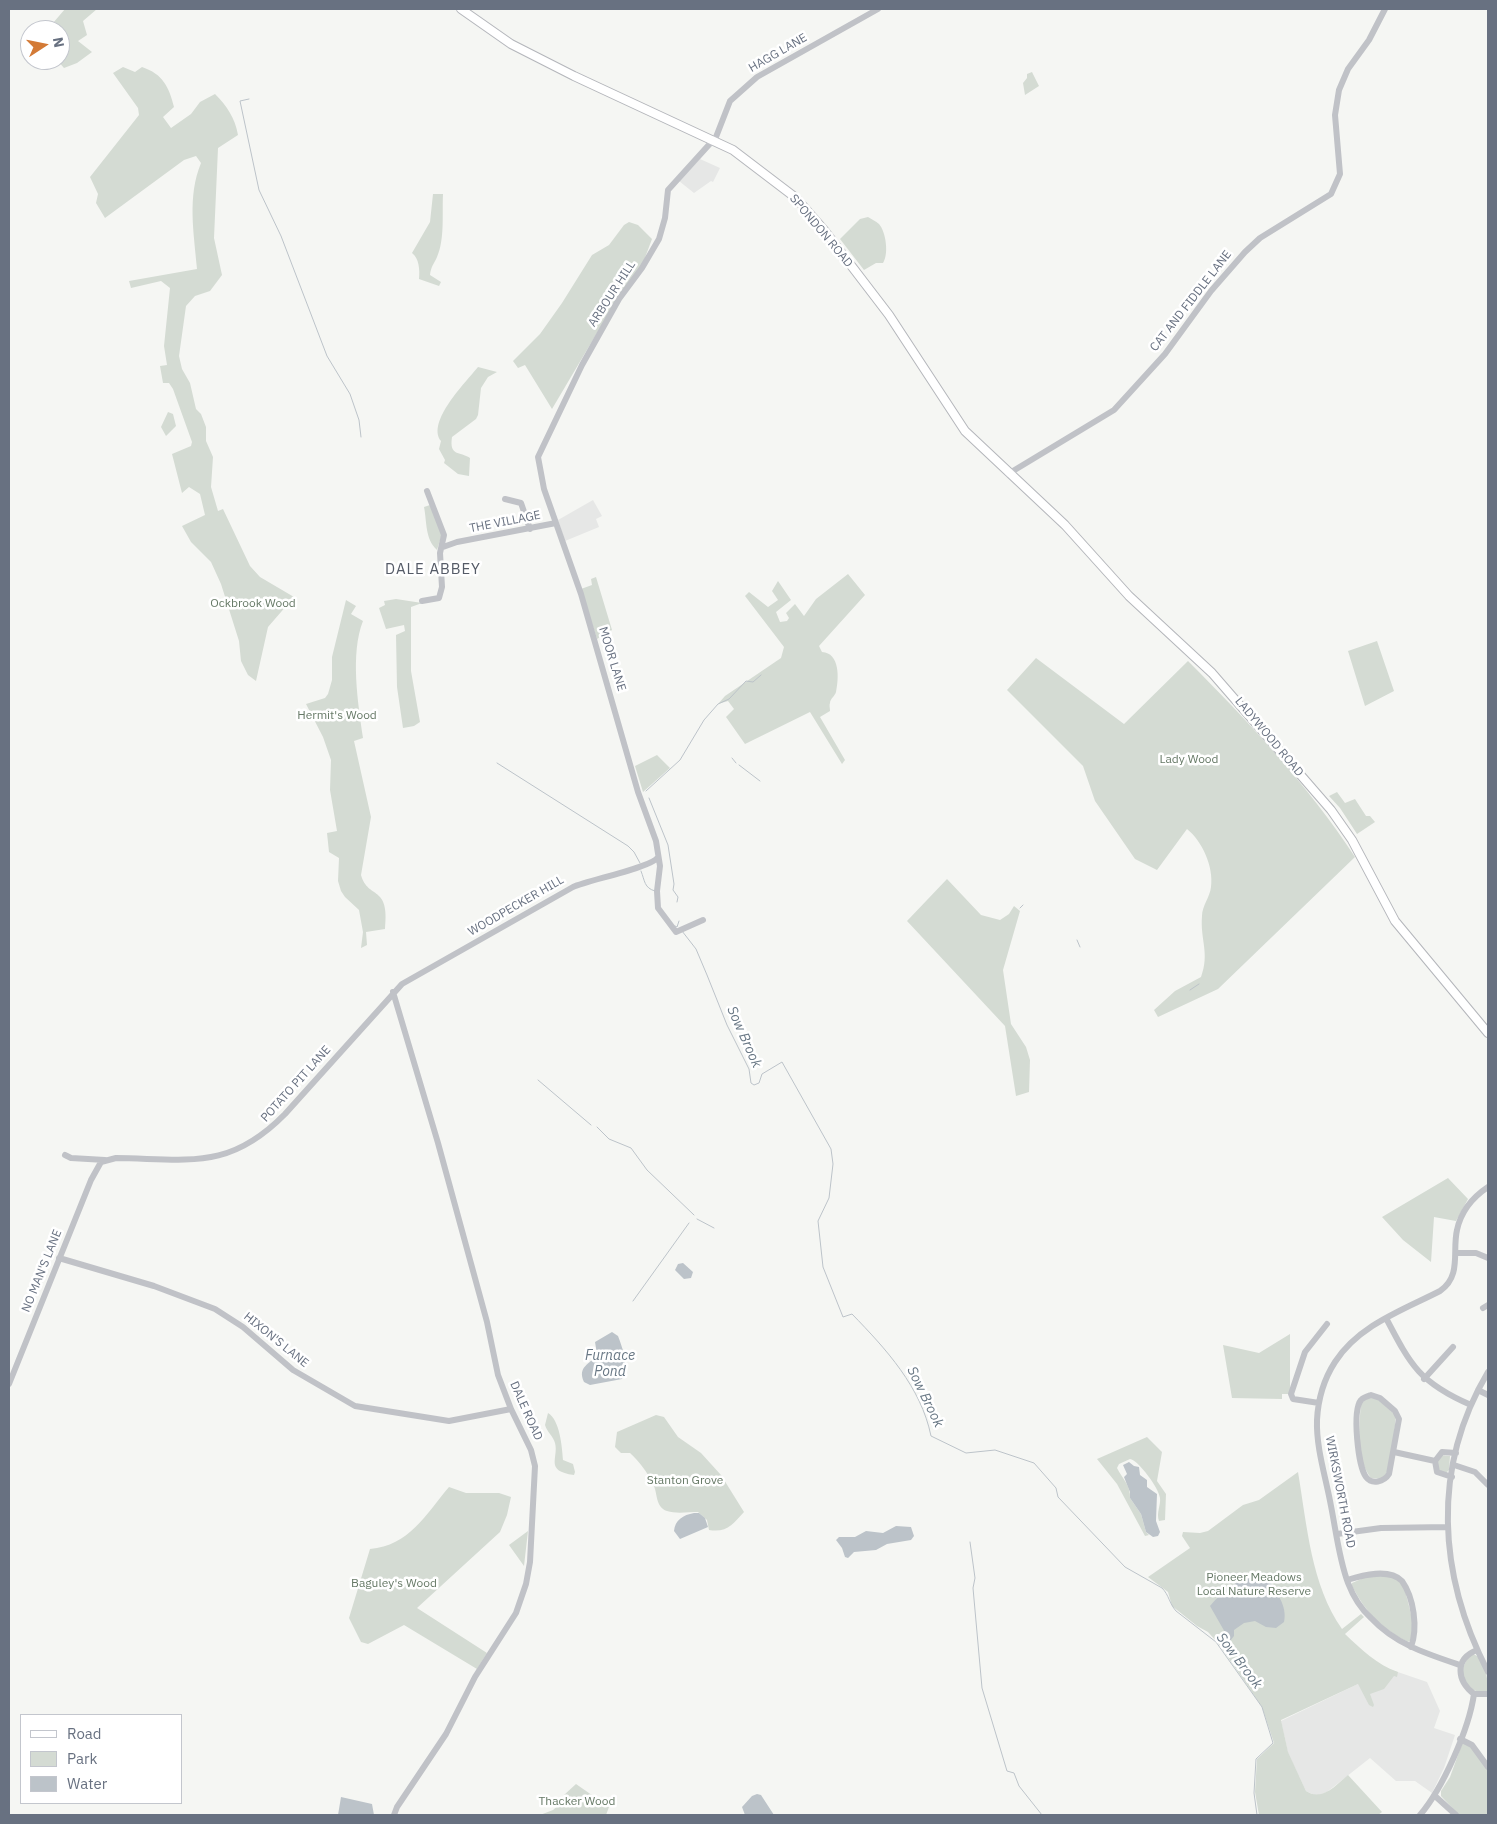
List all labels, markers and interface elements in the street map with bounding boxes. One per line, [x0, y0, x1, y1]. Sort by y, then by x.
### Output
north arrow [20, 20, 70, 70]
street label: HAGG LANE [746, 31, 810, 75]
text: N [49, 36, 69, 49]
street label: SPONDON ROAD [786, 192, 856, 270]
street label: CAT AND FIDDLE LANE [1147, 248, 1235, 354]
street label: ARBOUR HILL [585, 258, 639, 330]
street label: THE VILLAGE [468, 508, 542, 536]
district label: DALE ABBEY [384, 561, 482, 579]
park label: Ockbrook Wood [210, 597, 296, 611]
street label: MOOR LANE [595, 625, 629, 693]
street label: LADYWOOD ROAD [1232, 694, 1306, 780]
park label: Hermit's Wood [297, 709, 377, 723]
park label: Lady Wood [1159, 753, 1219, 767]
street label: WOODPECKER HILL [466, 873, 566, 939]
water label: Sow Brook [723, 1004, 765, 1070]
street label: POTATO PIT LANE [258, 1043, 334, 1125]
street label: NO MAN'S LANE [19, 1228, 65, 1314]
street label: HIXON'S LANE [241, 1309, 311, 1371]
water label: Furnace Pond [585, 1348, 635, 1380]
water label: Sow Brook [903, 1364, 947, 1430]
street label: DALE ROAD [507, 1379, 545, 1443]
street label: WIRKSWORTH ROAD [1322, 1435, 1358, 1549]
park label: Stanton Grove [647, 1474, 723, 1488]
park label: Pioneer Meadows Local Nature Reserve [1197, 1571, 1311, 1599]
park label: Baguley's Wood [351, 1577, 437, 1591]
water label: Sow Brook [1213, 1630, 1265, 1692]
legend [20, 1714, 182, 1804]
text: Road [67, 1724, 102, 1743]
text: Park [67, 1749, 97, 1768]
text: Water [67, 1774, 107, 1793]
park label: Thacker Wood [539, 1795, 615, 1809]

